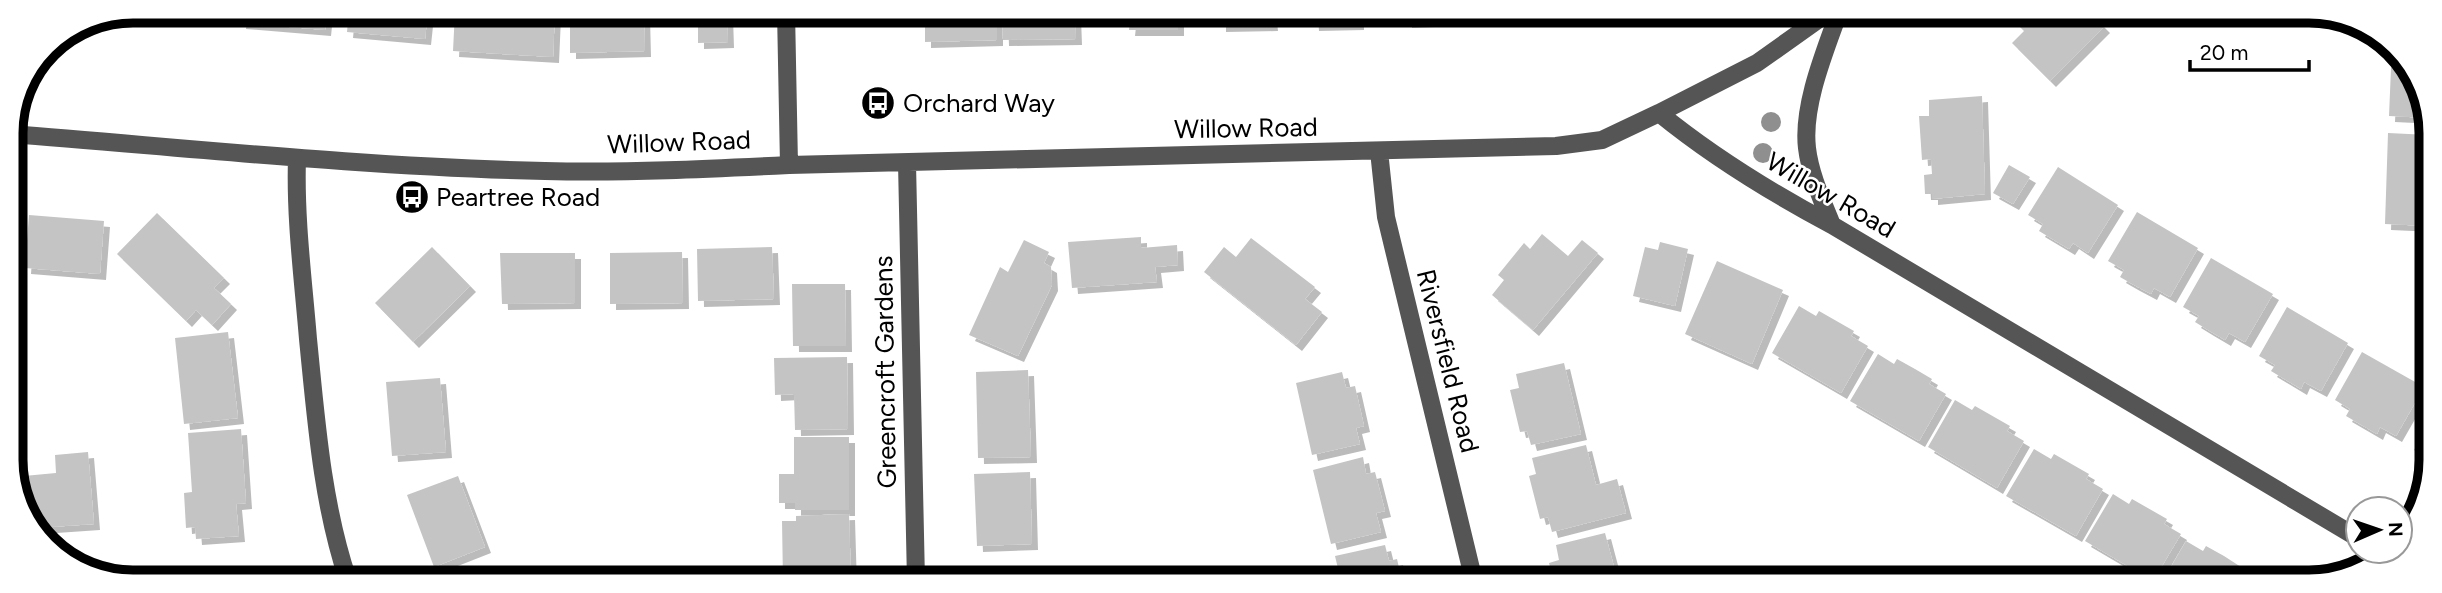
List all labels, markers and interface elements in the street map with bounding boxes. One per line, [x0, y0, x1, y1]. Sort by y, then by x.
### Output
scale bar [2190, 28, 2309, 72]
text: 20 m [2200, 40, 2248, 65]
bus stop icon: Orchard Way [859, 84, 897, 122]
place label: Orchard Way [903, 87, 1055, 119]
street label: Willow Road [1174, 111, 1318, 145]
street label: Willow Road [607, 123, 751, 161]
street label: Willow Road [1761, 145, 1901, 245]
bus stop icon: Peartree Road [393, 178, 431, 216]
place label: Peartree Road [436, 181, 600, 213]
street label: Greencroft Gardens [867, 255, 903, 489]
street label: Riversfield Road [1410, 266, 1486, 456]
north arrow [2344, 495, 2414, 565]
text: N [2384, 522, 2407, 537]

